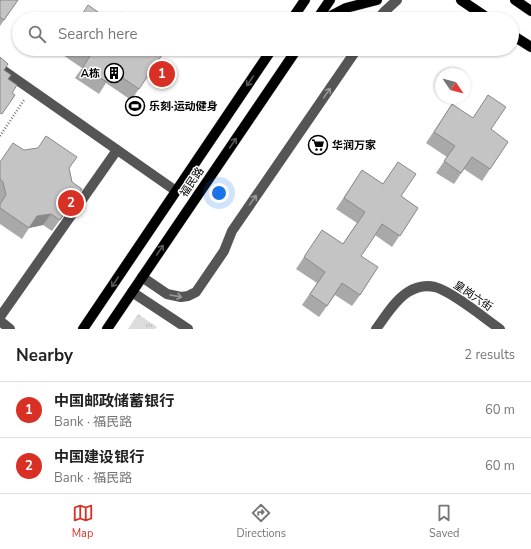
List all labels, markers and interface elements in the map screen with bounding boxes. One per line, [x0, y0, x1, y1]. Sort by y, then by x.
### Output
search box [12, 12, 519, 56]
icon: search [26, 23, 48, 45]
text: Search here [58, 24, 138, 44]
pin: 1 [149, 59, 175, 89]
building icon: A栋 [103, 62, 125, 84]
place label: A栋 [81, 66, 100, 81]
north arrow [435, 68, 471, 104]
one-way arrow [246, 76, 254, 87]
one-way arrow [323, 88, 331, 99]
sports icon: 乐刻·运动健身 [124, 95, 146, 117]
place label: 乐刻·运动健身 [149, 99, 218, 114]
supermarket icon: 华润万家 [307, 134, 329, 156]
one-way arrow [229, 138, 237, 149]
place label: 华润万家 [332, 138, 376, 153]
street label: 福民路 [177, 164, 207, 200]
your location [209, 183, 229, 203]
pin: 2 [58, 188, 84, 218]
one-way arrow [249, 195, 257, 206]
one-way arrow [156, 245, 164, 256]
one-way arrow [110, 276, 118, 288]
street label: 皇岗六街 [451, 277, 495, 315]
one-way arrow [169, 292, 182, 300]
text: Nearby [16, 344, 73, 367]
text: 2 results [464, 346, 515, 364]
text: 中国邮政储蓄银行 [54, 391, 174, 411]
text: 1 [25, 401, 33, 419]
text: 60 m [485, 401, 515, 419]
text: Bank · 福民路 [54, 413, 132, 431]
text: 中国建设银行 [54, 447, 144, 467]
text: 2 [25, 457, 33, 475]
text: 60 m [485, 457, 515, 475]
text: Bank · 福民路 [54, 469, 132, 487]
tab: Map [72, 502, 94, 541]
tab: Directions [237, 502, 286, 541]
tab: Saved [429, 502, 459, 541]

